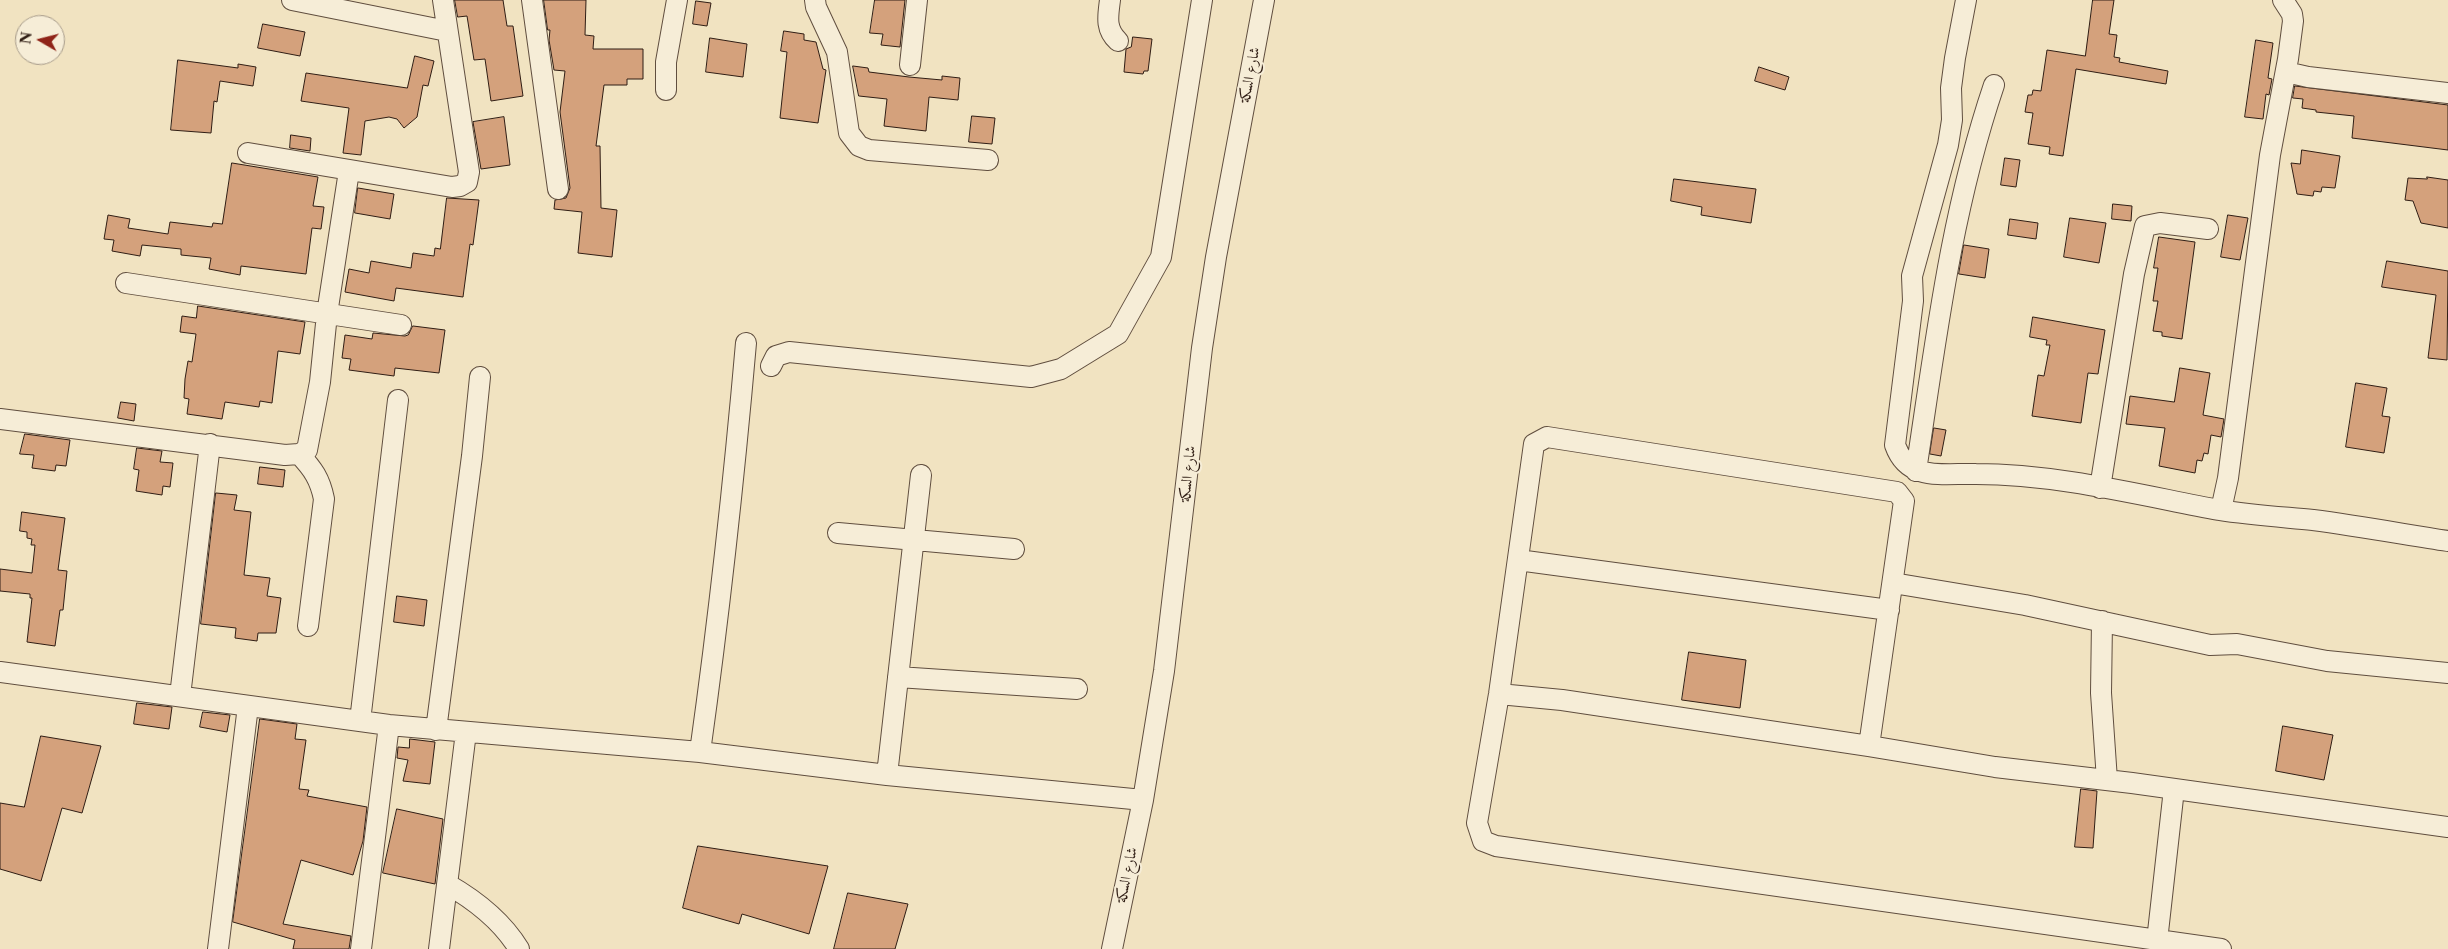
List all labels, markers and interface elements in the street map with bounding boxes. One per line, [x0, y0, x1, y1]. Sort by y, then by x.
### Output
north arrow [15, 15, 65, 65]
text: N [16, 31, 36, 45]
street label: شارع السكة [1236, 46, 1264, 104]
street label: شارع السكة [1176, 445, 1200, 503]
street label: شارع السكة [1112, 846, 1142, 904]

